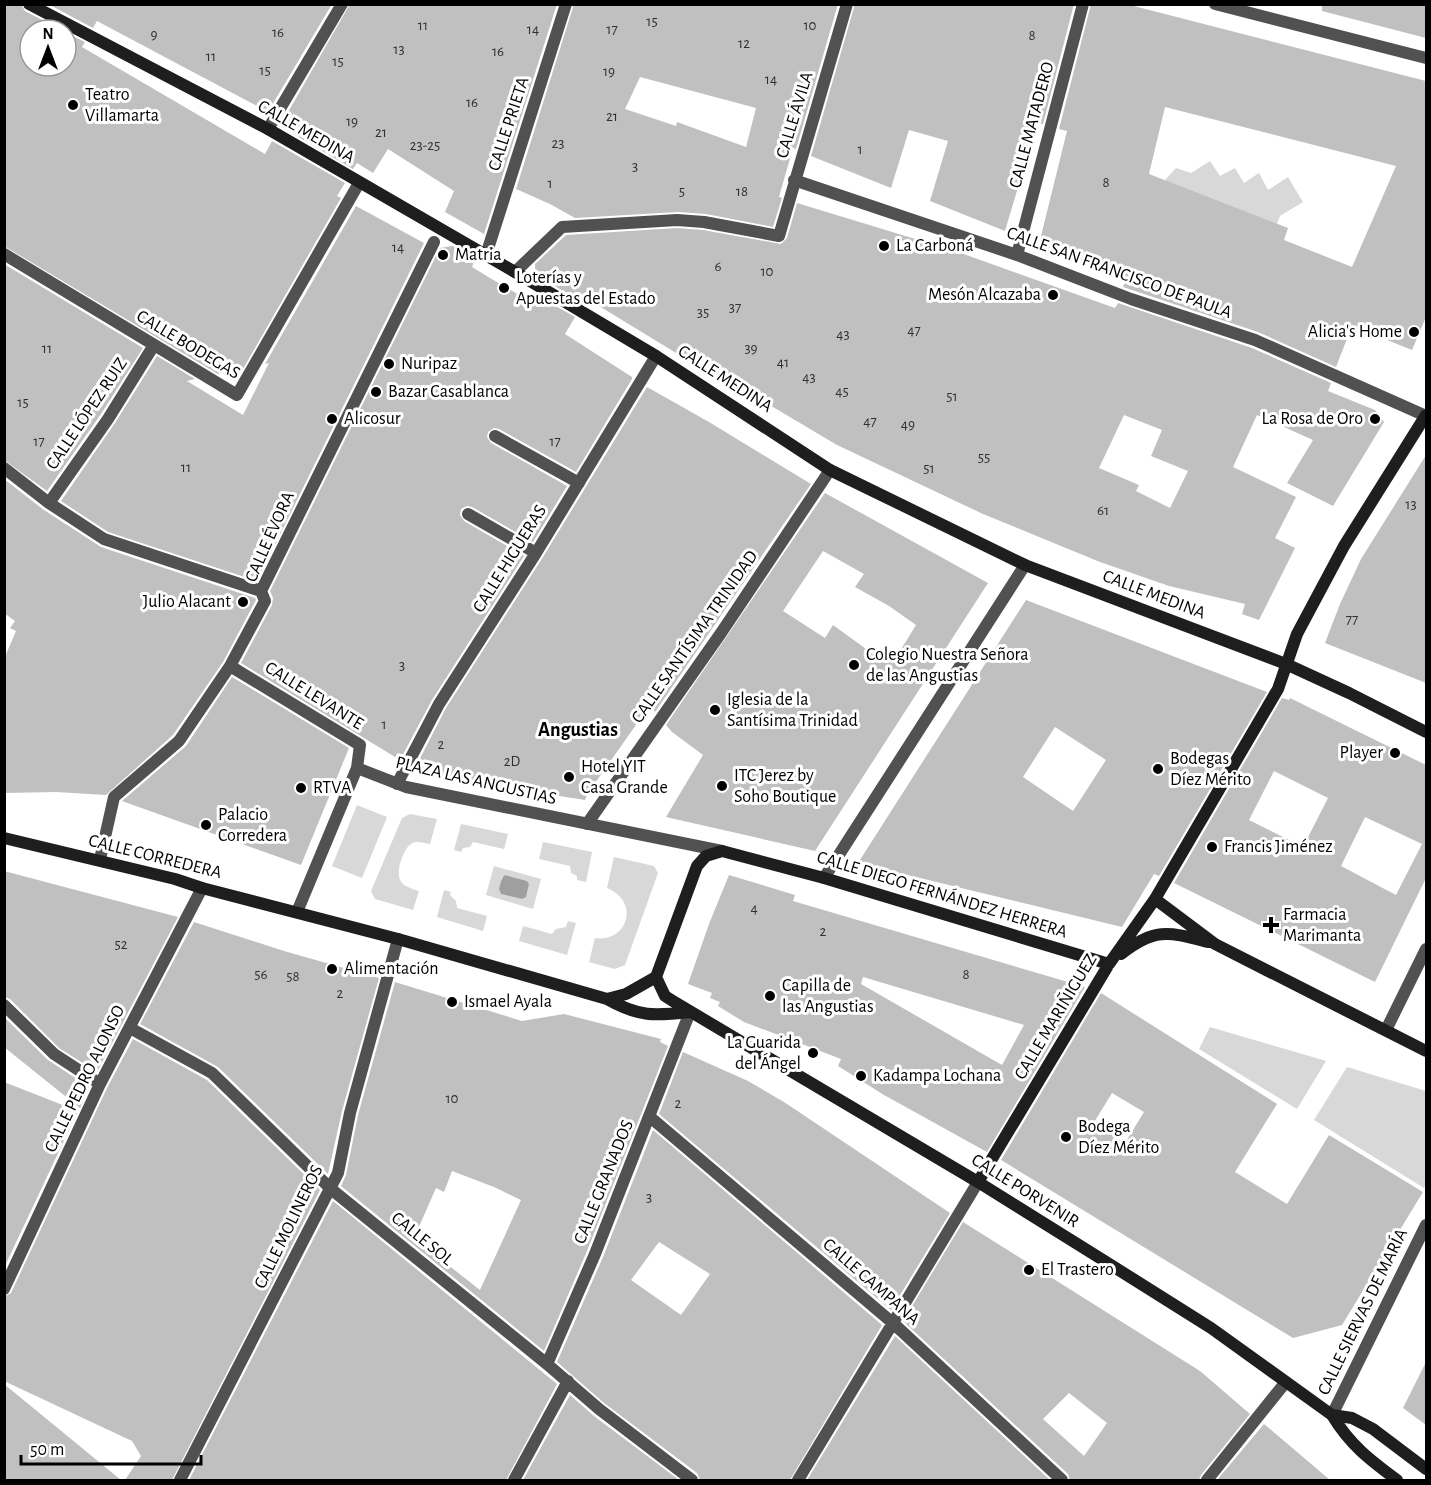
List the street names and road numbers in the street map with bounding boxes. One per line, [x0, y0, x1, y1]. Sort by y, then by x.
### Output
street label: CALLE MATADERO [1007, 60, 1057, 190]
street label: CALLE ÁVILA [770, 68, 817, 160]
street label: CALLE PRIETA [485, 74, 533, 173]
street label: CALLE MEDINA [255, 97, 358, 167]
street label: CALLE SAN FRANCISCO DE PAULA [1004, 224, 1235, 322]
street label: CALLE BODEGAS [133, 307, 243, 383]
street label: CALLE MEDINA [675, 342, 776, 416]
street label: CALLE LÓPEZ RUIZ [41, 353, 131, 473]
street label: CALLE ÉVORA [239, 487, 298, 585]
street label: CALLE HIGUERAS [470, 502, 550, 616]
street label: CALLE SANTÍSIMA TRINIDAD [626, 546, 761, 727]
street label: CALLE MEDINA [1100, 567, 1208, 623]
street label: CALLE LEVANTE [262, 659, 367, 734]
street label: PLAZA LAS ANGUSTIAS [394, 754, 558, 808]
street label: CALLE CORREDERA [87, 832, 224, 882]
street label: CALLE DIEGO FERNÁNDEZ HERRERA [815, 845, 1071, 942]
street label: CALLE MARIÑIGUEZ [1009, 950, 1101, 1083]
street label: CALLE PEDRO ALONSO [42, 1003, 128, 1155]
street label: CALLE GRANADOS [571, 1118, 637, 1246]
street label: CALLE PORVENIR [968, 1151, 1082, 1231]
street label: CALLE MOLINEROS [251, 1162, 327, 1292]
street label: CALLE SOL [388, 1209, 457, 1270]
street label: CALLE SIERVAS DE MARÍA [1312, 1224, 1411, 1398]
street label: CALLE CAMPANA [819, 1235, 923, 1329]

